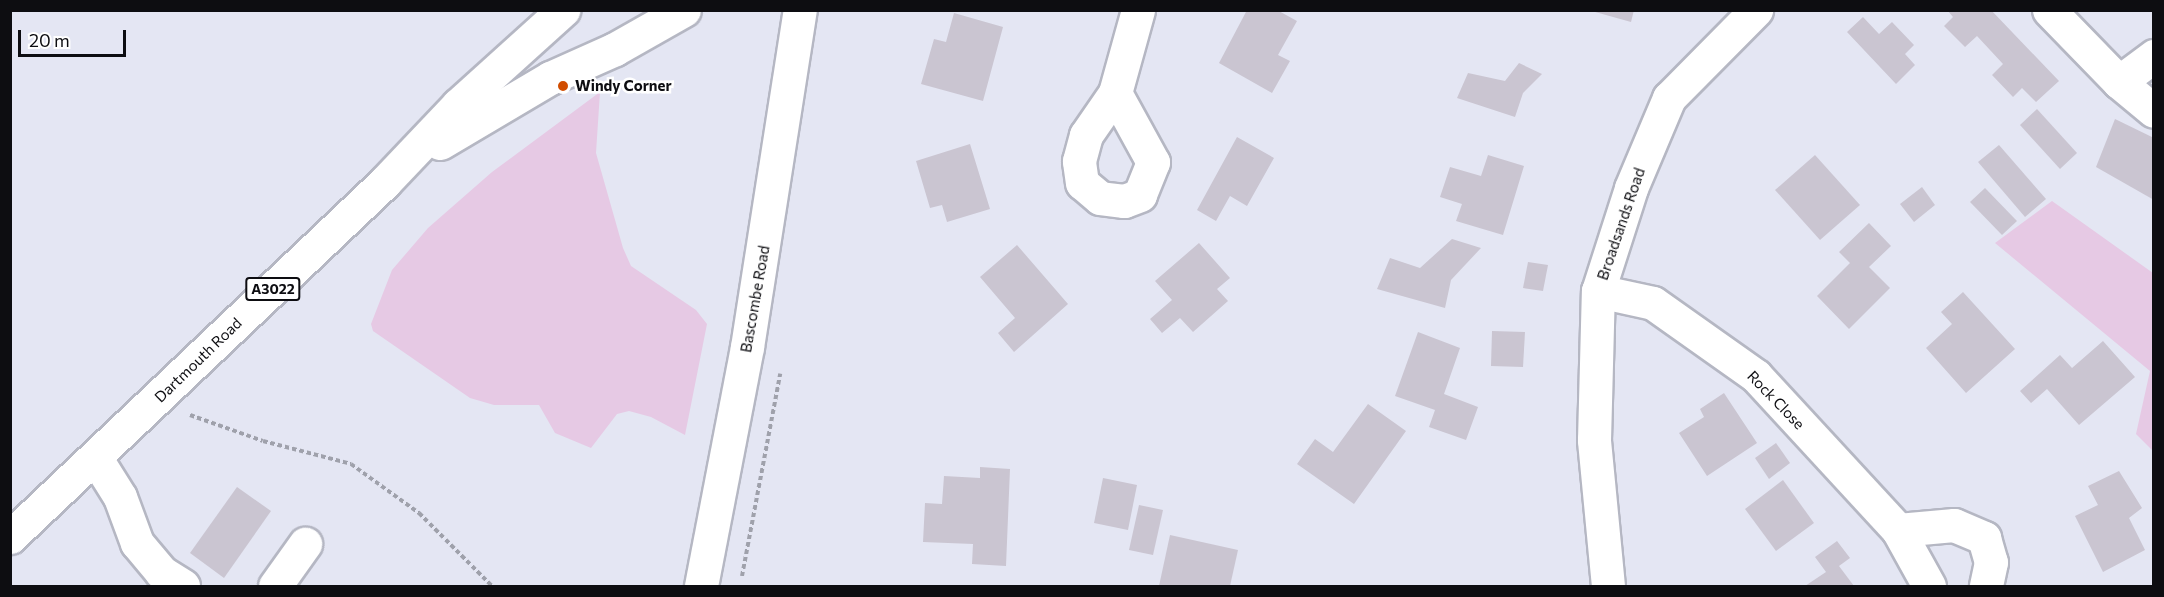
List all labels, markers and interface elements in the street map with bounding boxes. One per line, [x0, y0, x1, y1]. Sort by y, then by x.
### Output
scale bar [21, 18, 129, 56]
text: 20 m [29, 29, 70, 51]
place label: Windy Corner [575, 77, 672, 95]
marker: Windy Corner [556, 79, 570, 93]
street label: Broadsands Road [1593, 166, 1649, 282]
street label: Bascombe Road [737, 244, 773, 354]
road number: A3022 [244, 278, 302, 300]
street label: Dartmouth Road [151, 314, 245, 406]
street label: Rock Close [1744, 367, 1808, 433]

